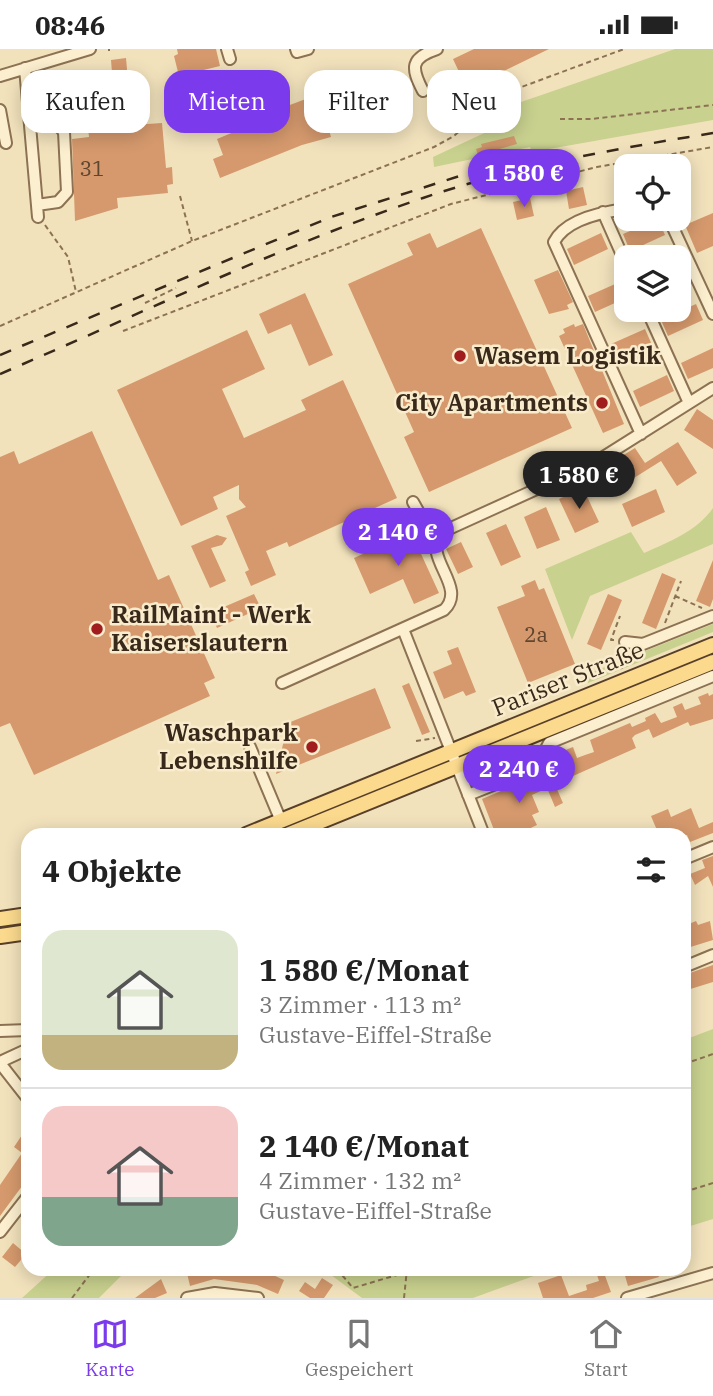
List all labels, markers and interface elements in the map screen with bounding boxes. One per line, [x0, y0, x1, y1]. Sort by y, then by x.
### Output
text: 08:46 [35, 8, 105, 42]
chip: Kaufen [21, 70, 150, 133]
chip: Mieten [164, 70, 290, 133]
chip: Filter [304, 70, 413, 133]
chip: Neu [427, 70, 521, 133]
pin: 1 580 € [459, 149, 589, 209]
house number: 31 [79, 154, 105, 182]
map controls [614, 154, 691, 322]
button: locate [614, 154, 691, 231]
text: 1 580 € [484, 157, 564, 187]
button: layers [614, 245, 691, 322]
place label: Wasem Logistik [474, 339, 661, 371]
marker: Wasem Logistik [452, 348, 468, 364]
place label: City Apartments [395, 386, 588, 418]
marker: City Apartments [594, 395, 610, 411]
pin: 1 580 € [514, 451, 644, 511]
text: 1 580 € [539, 459, 619, 489]
pin: 2 140 € [333, 509, 463, 568]
text: 2 140 € [358, 516, 438, 546]
place label: RailMaint - Werk Kaiserslautern [111, 598, 311, 658]
house number: 2a [524, 620, 548, 648]
marker: RailMaint - Werk Kaiserslautern [89, 621, 105, 637]
street label: Pariser Straße [487, 633, 648, 723]
place label: Waschpark Lebenshilfe [159, 716, 298, 776]
marker: Waschpark Lebenshilfe [304, 739, 320, 755]
pin: 2 240 € [454, 745, 584, 805]
text: 2 240 € [479, 753, 559, 783]
text: 4 Objekte [42, 851, 182, 890]
icon: filters [632, 851, 670, 889]
text: 1 580 €/Monat [259, 950, 469, 989]
icon: home [98, 958, 182, 1042]
text: 3 Zimmer · 113 m² [259, 989, 461, 1019]
text: Gustave-Eiffel-Straße [259, 1019, 492, 1049]
text: 2 140 €/Monat [259, 1126, 469, 1165]
icon: home [98, 1134, 182, 1218]
text: 4 Zimmer · 132 m² [259, 1165, 461, 1195]
text: Gustave-Eiffel-Straße [259, 1195, 492, 1225]
tab: Karte [85, 1315, 134, 1381]
tab: Gespeichert [305, 1315, 413, 1381]
tab: Start [584, 1315, 628, 1381]

